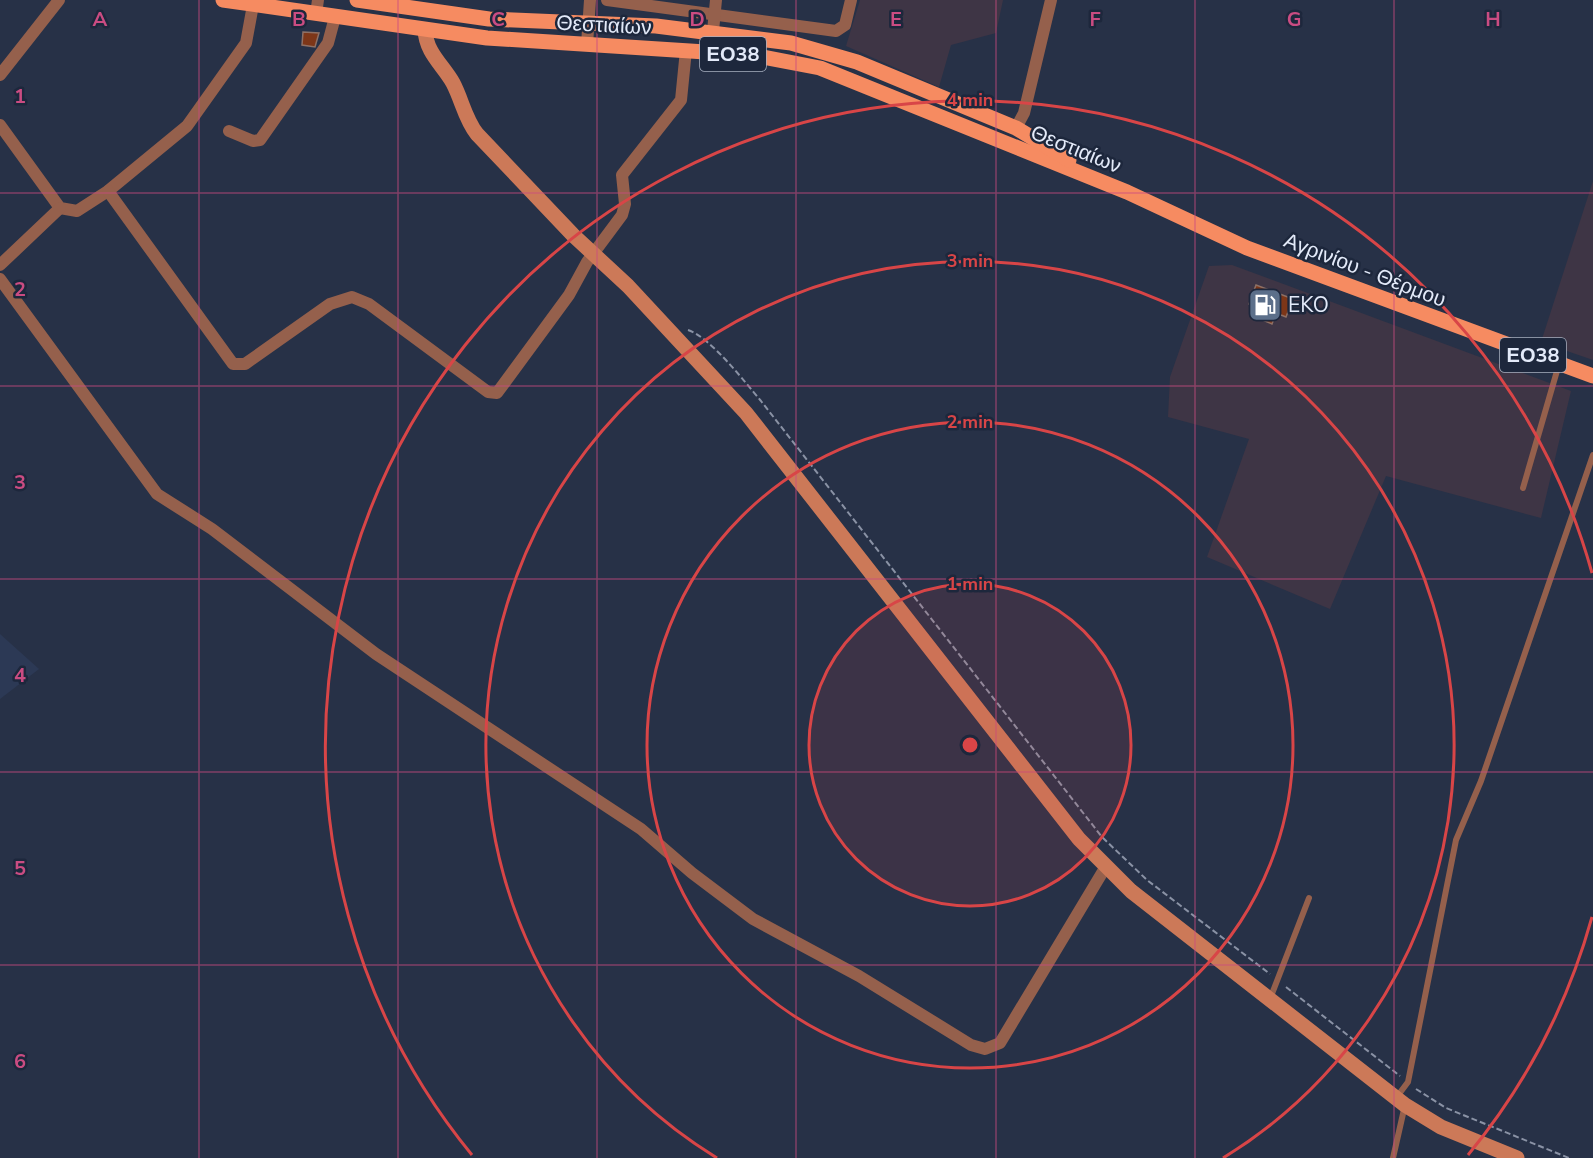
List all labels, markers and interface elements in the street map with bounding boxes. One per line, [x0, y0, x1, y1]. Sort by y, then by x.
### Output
text: A [93, 6, 108, 33]
text: B [292, 6, 306, 33]
text: C [491, 6, 505, 33]
text: D [689, 6, 705, 33]
text: E [890, 6, 902, 33]
text: F [1089, 6, 1101, 33]
text: G [1287, 6, 1301, 33]
text: H [1485, 6, 1501, 33]
street label: Θεστιαίων [556, 9, 652, 41]
road number: ΕΟ38 [700, 37, 766, 71]
text: 1 [14, 83, 26, 110]
text: 4 min [947, 88, 993, 112]
street label: Θεστιαίων [1027, 118, 1125, 180]
street label: Αγρινίου - Θέρμου [1280, 226, 1450, 314]
text: 3 min [947, 249, 993, 273]
text: 2 [14, 276, 26, 303]
fuel station icon: EKO [1247, 287, 1283, 323]
place label: EKO [1288, 291, 1329, 319]
road number: ΕΟ38 [1500, 338, 1566, 372]
text: 2 min [947, 410, 993, 434]
text: 3 [14, 469, 26, 496]
text: 1 min [947, 572, 993, 596]
text: 4 [14, 662, 26, 689]
centre of rings [960, 735, 980, 755]
text: 5 [14, 855, 26, 882]
text: 6 [14, 1048, 26, 1075]

